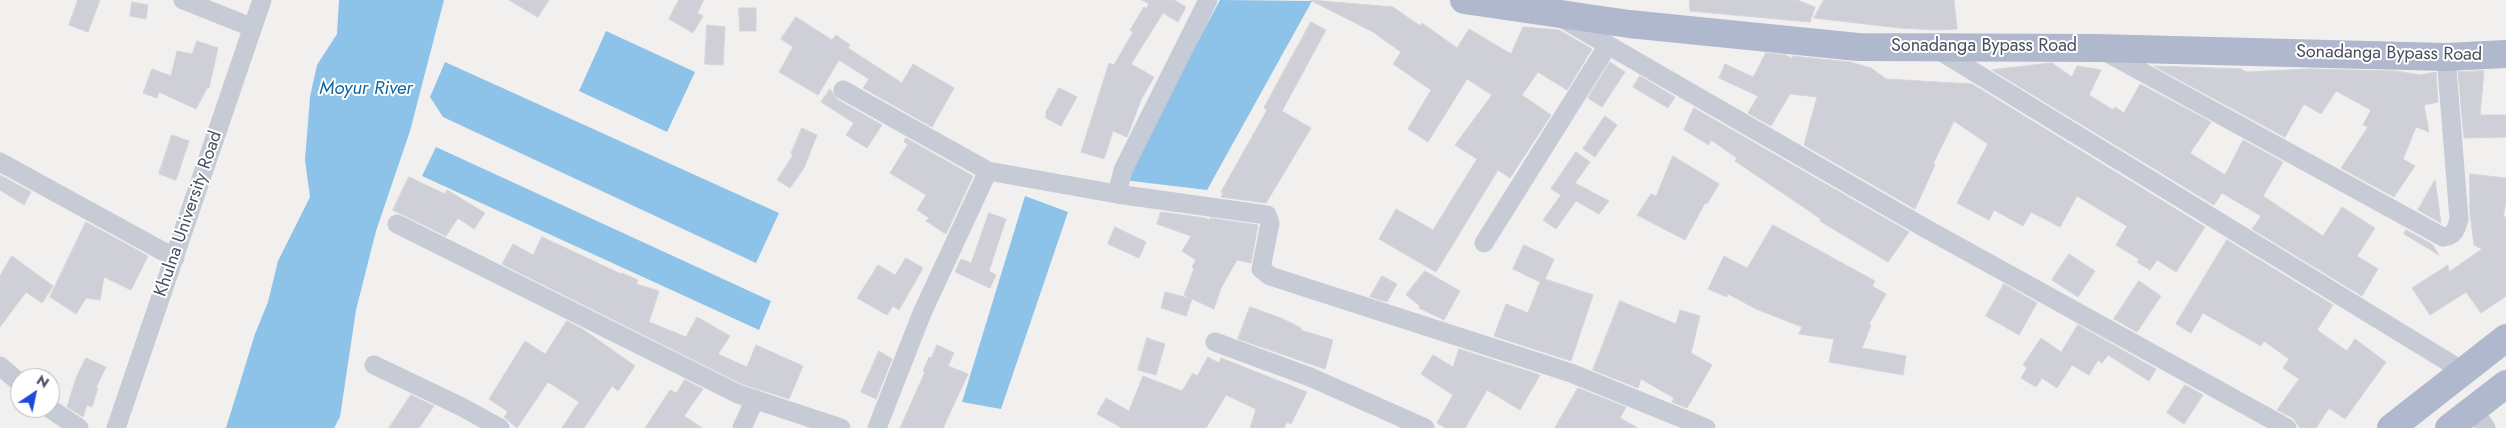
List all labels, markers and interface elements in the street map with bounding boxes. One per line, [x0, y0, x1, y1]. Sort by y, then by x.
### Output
street label: Sonadanga Bypass Road [1891, 36, 2077, 58]
street label: Sonadanga Bypass Road [2296, 42, 2482, 66]
water label: Moyur River [319, 78, 413, 100]
street label: Khulna University Road [151, 128, 227, 300]
north arrow [10, 368, 60, 418]
text: N [33, 370, 53, 393]

